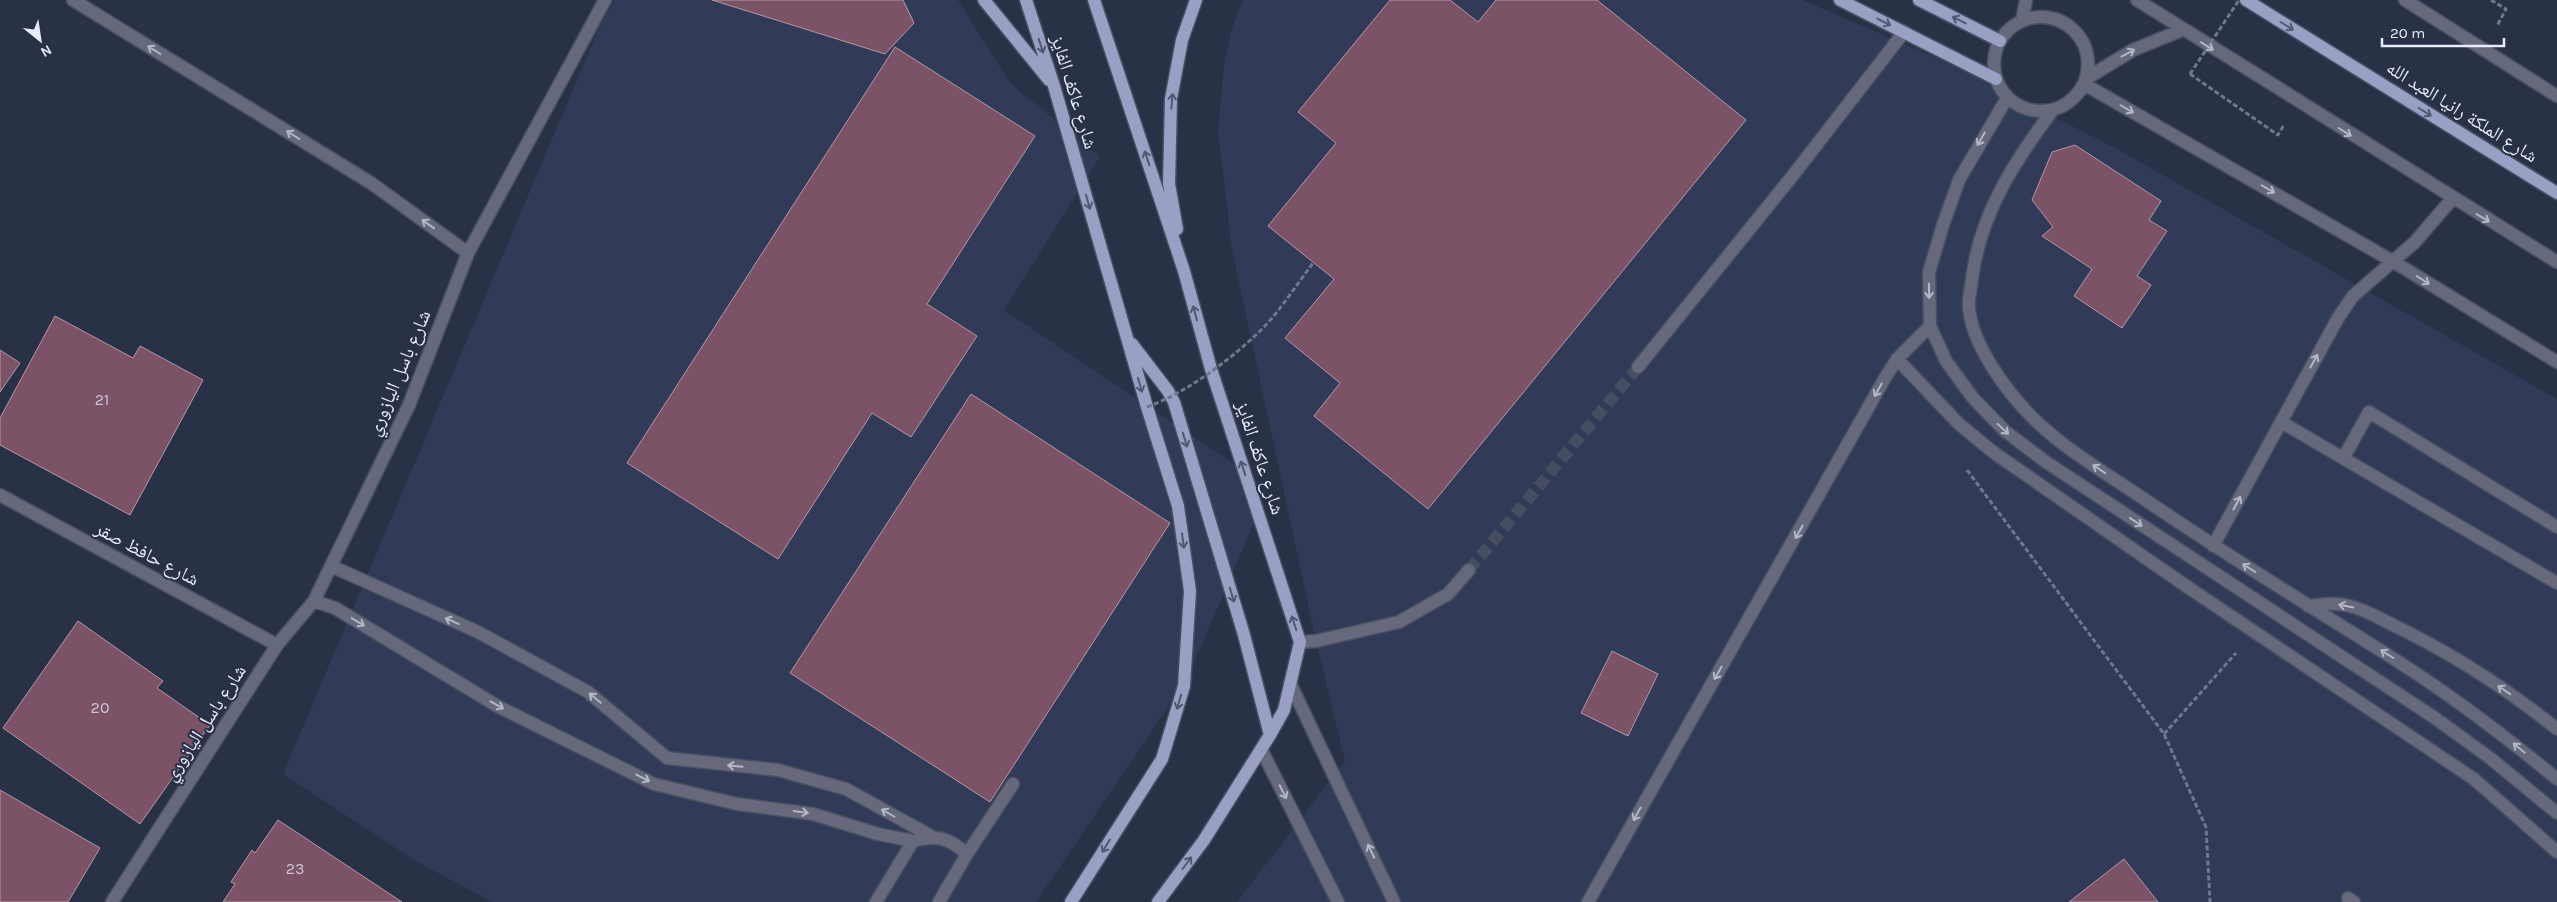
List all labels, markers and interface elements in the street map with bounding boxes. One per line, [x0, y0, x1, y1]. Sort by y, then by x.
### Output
north arrow [15, 15, 65, 65]
one-way arrow [1952, 15, 1967, 24]
scale bar [2382, 15, 2504, 47]
one-way arrow [1876, 18, 1891, 27]
one-way arrow [2280, 21, 2294, 31]
text: 20 m [2390, 24, 2425, 42]
street label: شارع عاكف الفايز [1046, 31, 1102, 152]
one-way arrow [1037, 38, 1046, 54]
text: N [38, 41, 55, 61]
one-way arrow [2200, 41, 2214, 51]
one-way arrow [148, 44, 162, 54]
one-way arrow [2121, 48, 2136, 58]
street label: شارع الملكة رانيا العبد الله [2382, 57, 2542, 167]
one-way arrow [1167, 93, 1176, 109]
one-way arrow [2119, 104, 2133, 114]
one-way arrow [2418, 107, 2432, 117]
one-way arrow [2338, 126, 2352, 137]
one-way arrow [286, 130, 300, 140]
one-way arrow [1976, 131, 1986, 146]
one-way arrow [1141, 150, 1151, 166]
one-way arrow [2260, 185, 2274, 195]
one-way arrow [1083, 194, 1093, 210]
one-way arrow [2476, 213, 2490, 223]
one-way arrow [422, 219, 435, 230]
one-way arrow [2416, 275, 2430, 285]
one-way arrow [1925, 283, 1934, 299]
one-way arrow [1190, 305, 1200, 321]
street label: شارع باسل اليازوري [363, 307, 439, 441]
one-way arrow [2310, 354, 2320, 368]
one-way arrow [1136, 376, 1146, 392]
one-way arrow [1873, 383, 1883, 398]
house number: 21 [95, 390, 109, 409]
street label: شارع عاكف الفايز [1231, 398, 1289, 517]
one-way arrow [1997, 423, 2010, 435]
one-way arrow [1181, 431, 1191, 447]
one-way arrow [1238, 461, 1247, 477]
one-way arrow [2092, 464, 2106, 474]
one-way arrow [2232, 497, 2242, 511]
street label: شارع حافظ صقر [90, 517, 203, 591]
one-way arrow [2129, 517, 2143, 527]
one-way arrow [1793, 524, 1803, 539]
one-way arrow [1178, 533, 1188, 549]
one-way arrow [2242, 563, 2256, 573]
one-way arrow [1227, 587, 1237, 603]
one-way arrow [2338, 601, 2354, 610]
one-way arrow [445, 615, 460, 625]
one-way arrow [1288, 615, 1298, 631]
one-way arrow [351, 617, 365, 627]
one-way arrow [2380, 649, 2394, 659]
street label: شارع باسل اليازوري [159, 661, 254, 787]
one-way arrow [1713, 666, 1723, 680]
one-way arrow [2497, 685, 2511, 695]
one-way arrow [589, 692, 602, 703]
one-way arrow [1173, 694, 1183, 710]
house number: 20 [91, 698, 109, 717]
one-way arrow [490, 701, 504, 711]
one-way arrow [2513, 742, 2526, 753]
one-way arrow [728, 761, 744, 771]
one-way arrow [635, 773, 650, 783]
one-way arrow [1279, 784, 1288, 799]
one-way arrow [793, 807, 809, 817]
one-way arrow [1632, 807, 1642, 821]
one-way arrow [882, 808, 896, 818]
one-way arrow [1101, 838, 1111, 852]
one-way arrow [1366, 843, 1376, 858]
one-way arrow [1182, 856, 1192, 870]
house number: 23 [286, 859, 304, 878]

